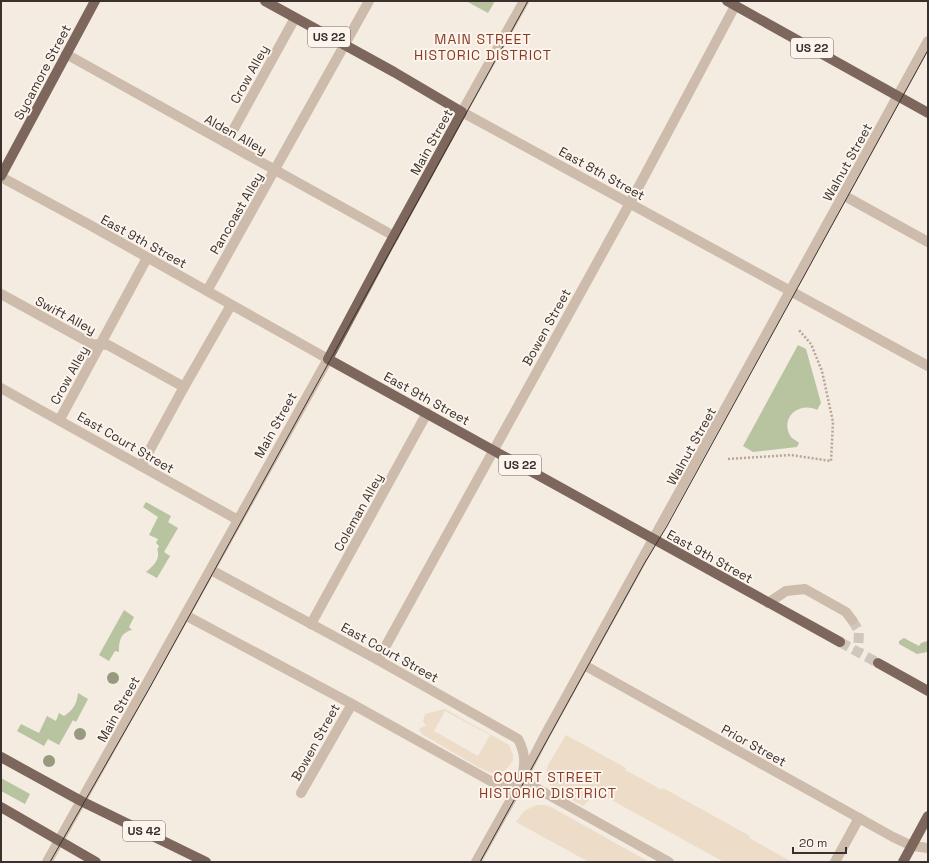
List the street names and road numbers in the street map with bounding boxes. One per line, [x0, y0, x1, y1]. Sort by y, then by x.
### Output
street label: Sycamore Street [10, 22, 75, 123]
road number: US 22 [308, 27, 350, 47]
road number: US 22 [791, 38, 833, 58]
street label: Crow Alley [226, 42, 273, 107]
street label: Main Street [406, 106, 457, 178]
street label: Alden Alley [202, 110, 270, 159]
street label: Walnut Street [819, 120, 876, 204]
street label: East 8th Street [556, 143, 648, 204]
street label: Pancoast Alley [206, 169, 267, 258]
street label: East 9th Street [98, 211, 190, 272]
street label: Bowen Street [518, 286, 575, 369]
street label: Swift Alley [32, 292, 99, 339]
street label: Crow Alley [46, 343, 93, 408]
street label: East 9th Street [381, 368, 473, 429]
street label: Main Street [250, 389, 301, 461]
street label: Walnut Street [663, 404, 720, 488]
street label: East Court Street [74, 408, 177, 477]
road number: US 22 [499, 455, 541, 475]
street label: Coleman Alley [330, 470, 387, 555]
street label: East 9th Street [664, 526, 756, 587]
street label: East Court Street [338, 619, 442, 686]
street label: Main Street [93, 673, 144, 745]
street label: Bowen Street [287, 701, 344, 784]
street label: Prior Street [718, 721, 789, 770]
road number: US 42 [123, 821, 165, 841]

